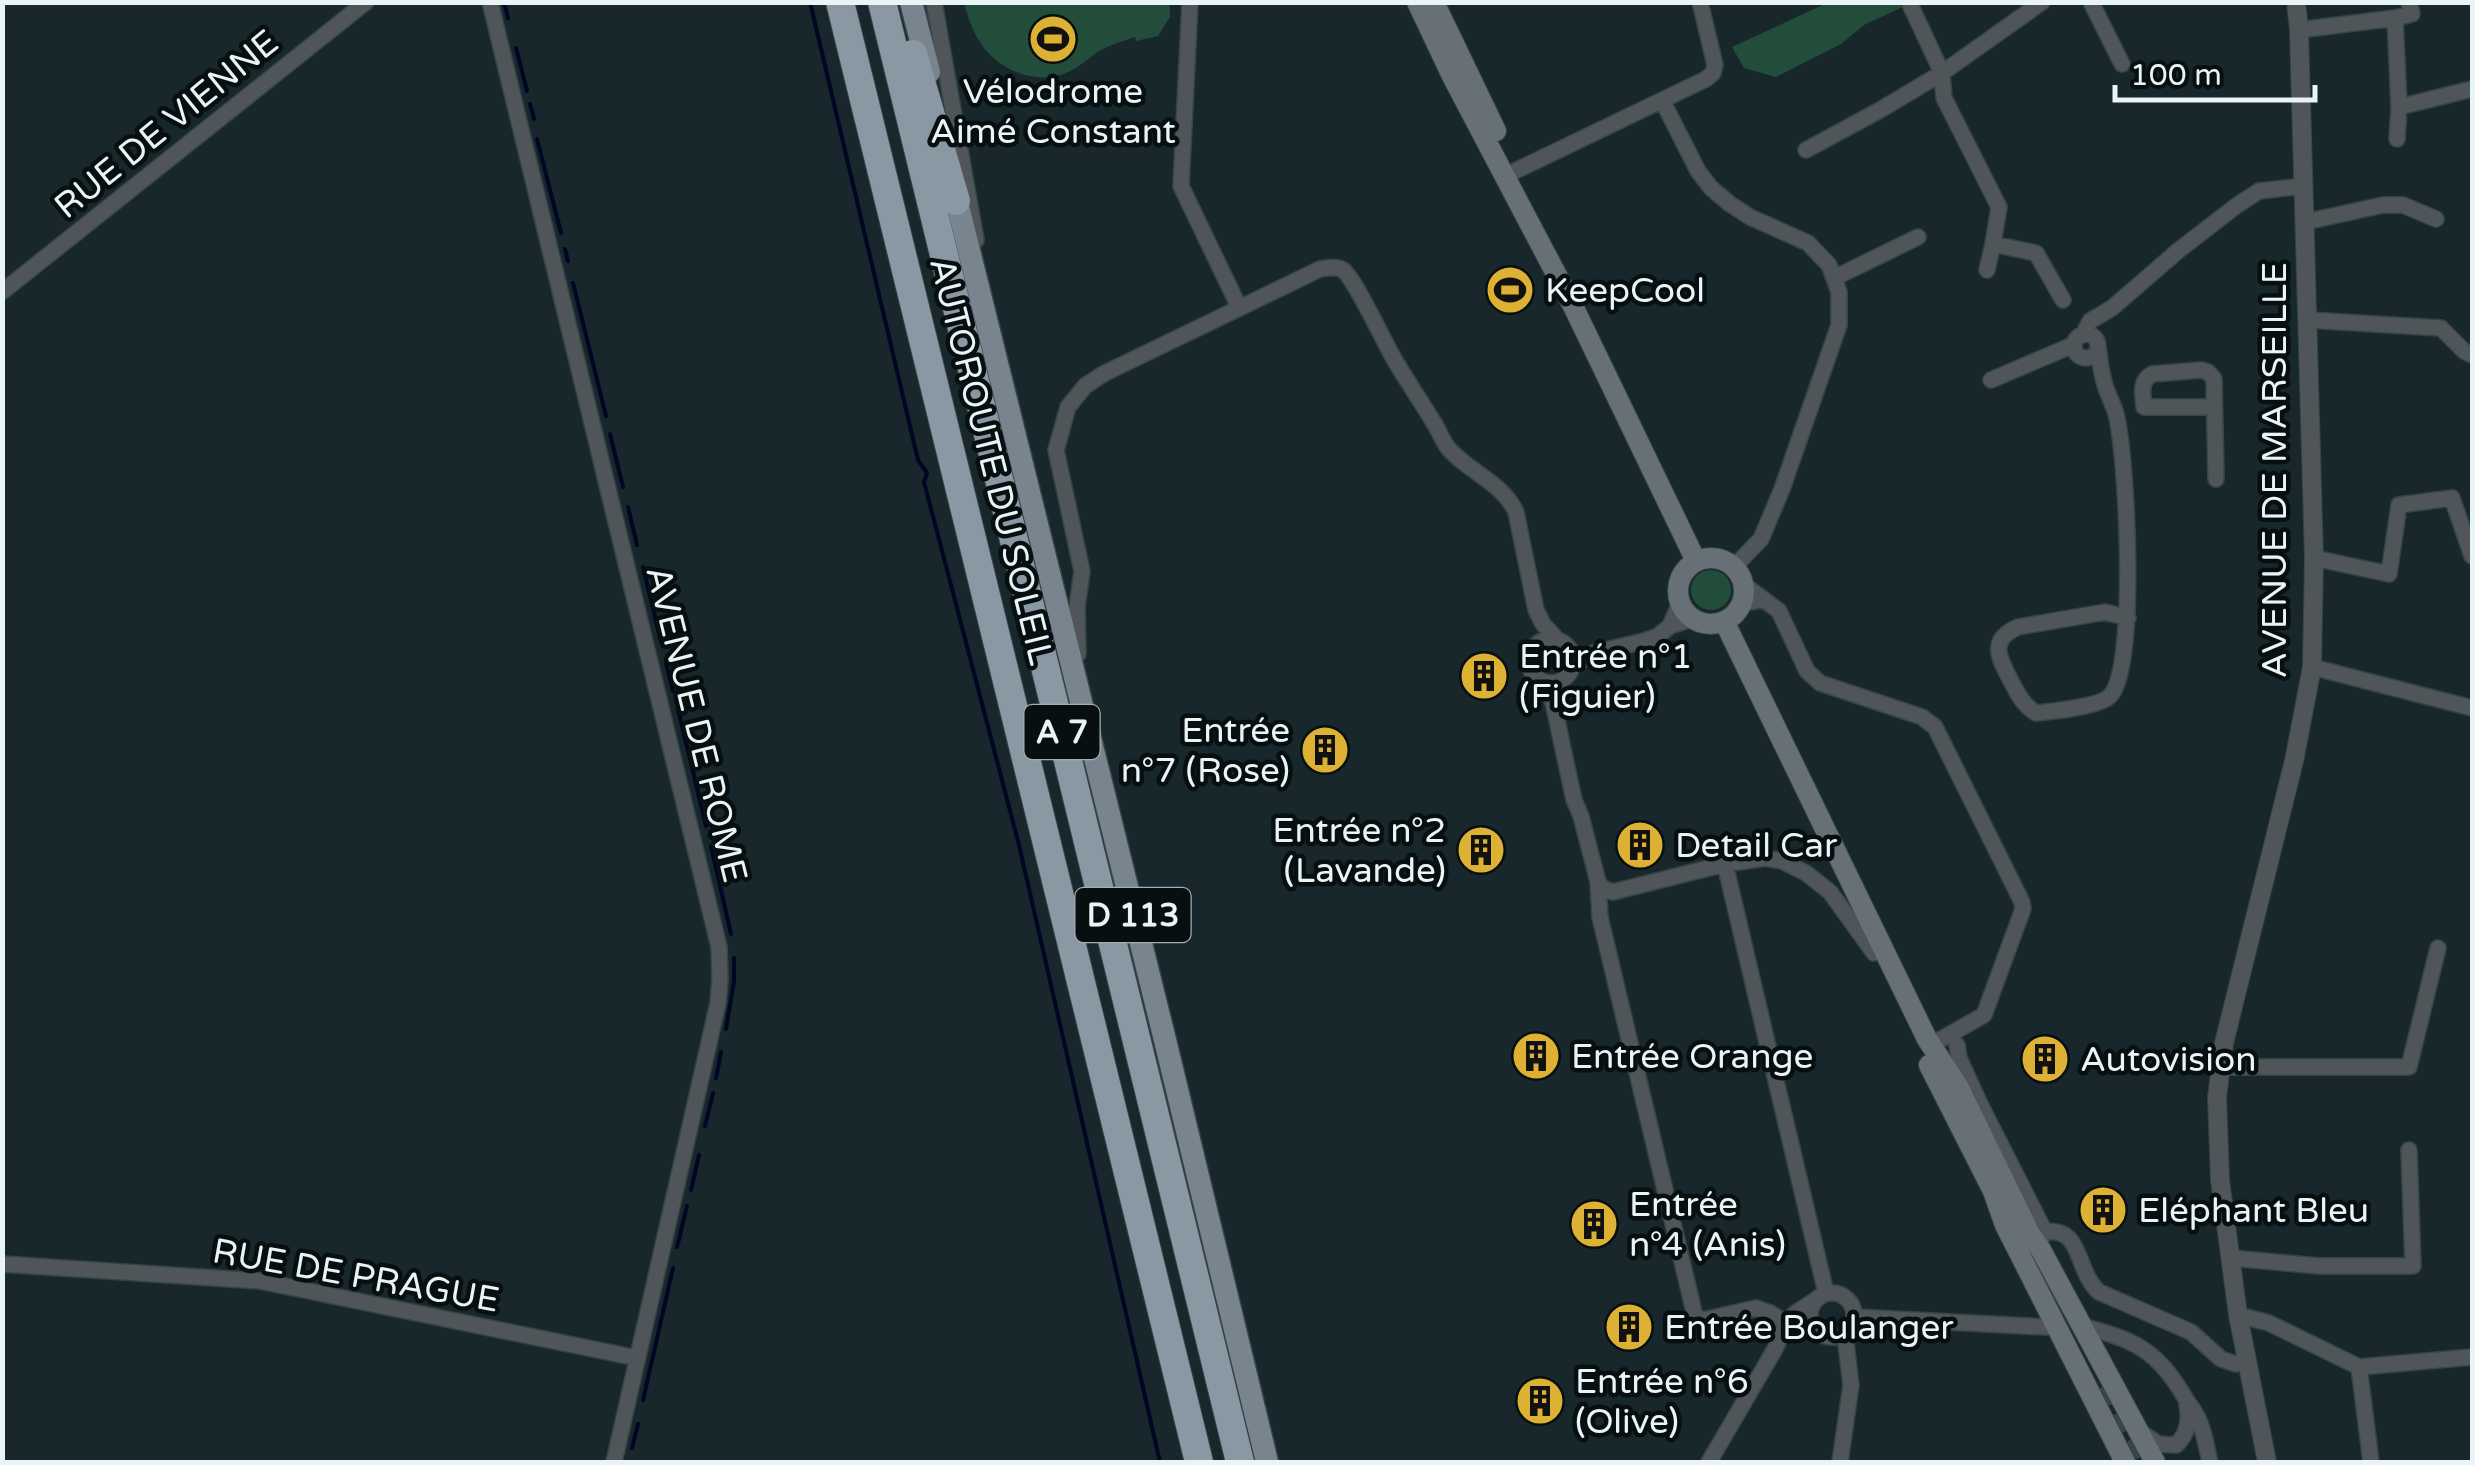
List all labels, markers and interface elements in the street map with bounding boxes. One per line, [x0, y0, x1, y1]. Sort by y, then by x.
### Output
sports icon: Vélodrome Aimé Constant [1027, 13, 1079, 65]
street label: RUE DE VIENNE [46, 22, 287, 228]
scale bar [2115, 40, 2315, 102]
text: 100 m [2130, 57, 2222, 94]
place label: Vélodrome Aimé Constant [930, 71, 1176, 153]
street label: AUTOROUTE DU SOLEIL [920, 253, 1062, 669]
street label: AVENUE DE MARSEILLE [2254, 262, 2296, 678]
sports icon: KeepCool [1484, 264, 1536, 316]
place label: KeepCool [1545, 270, 1705, 312]
street label: AVENUE DE ROME [636, 562, 756, 887]
place label: Entrée n°1 (Figuier) [1519, 636, 1693, 718]
building icon: Entrée n°1 (Figuier) [1458, 650, 1510, 702]
road number: A 7 [1024, 705, 1100, 759]
place label: Entrée n°7 (Rose) [1121, 710, 1290, 792]
building icon: Entrée n°7 (Rose) [1299, 724, 1351, 776]
place label: Entrée n°2 (Lavande) [1272, 810, 1446, 892]
building icon: Detail Car [1614, 819, 1666, 871]
building icon: Entrée n°2 (Lavande) [1455, 824, 1507, 876]
place label: Detail Car [1675, 825, 1838, 867]
road number: D 113 [1076, 888, 1190, 942]
building icon: Entrée Orange [1510, 1030, 1562, 1082]
building icon: Autovision [2019, 1033, 2071, 1085]
place label: Entrée Orange [1571, 1036, 1813, 1078]
place label: Autovision [2080, 1039, 2256, 1081]
place label: Entrée n°4 (Anis) [1629, 1184, 1786, 1266]
building icon: Eléphant Bleu [2077, 1184, 2129, 1236]
place label: Eléphant Bleu [2138, 1190, 2369, 1232]
building icon: Entrée n°4 (Anis) [1568, 1198, 1620, 1250]
street label: RUE DE PRAGUE [209, 1230, 502, 1322]
building icon: Entrée Boulanger [1603, 1301, 1655, 1353]
place label: Entrée Boulanger [1664, 1307, 1954, 1349]
place label: Entrée n°6 (Olive) [1575, 1361, 1749, 1443]
building icon: Entrée n°6 (Olive) [1514, 1375, 1566, 1427]

